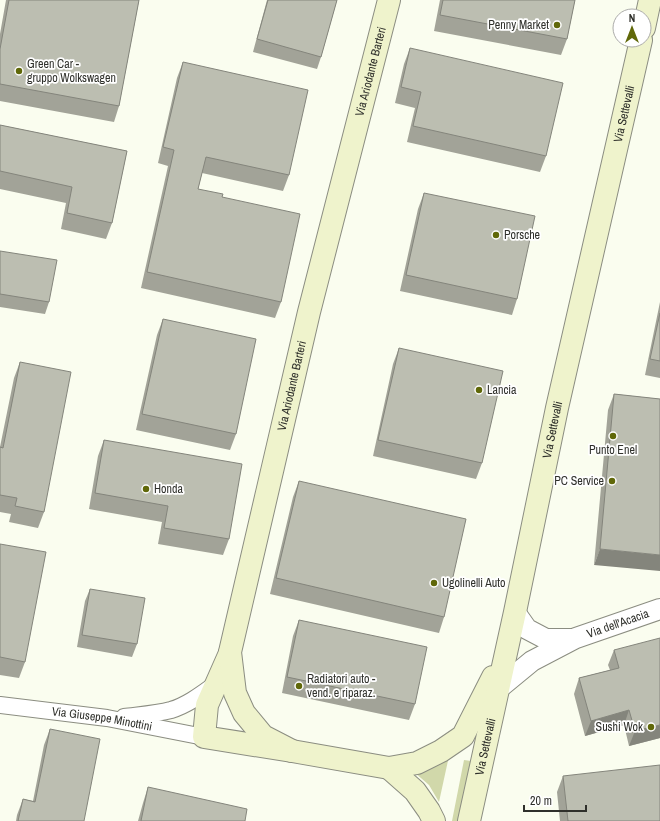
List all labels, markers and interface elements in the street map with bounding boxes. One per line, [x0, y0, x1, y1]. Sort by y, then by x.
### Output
north arrow [612, 8, 652, 48]
text: N [629, 11, 635, 25]
place label: Penny Market [488, 17, 549, 33]
marker: Penny Market [552, 20, 562, 30]
street label: Via Ariodante Barteri [351, 25, 390, 118]
place label: Green Car - gruppo Wolkswagen [27, 56, 116, 86]
marker: Green Car - gruppo Wolkswagen [14, 66, 24, 76]
street label: Via Settevalli [610, 84, 638, 144]
place label: Porsche [504, 227, 540, 243]
marker: Porsche [491, 230, 501, 240]
street label: Via Ariodante Barteri [274, 339, 310, 432]
place label: Lancia [487, 382, 517, 398]
marker: Lancia [474, 385, 484, 395]
street label: Via Settevalli [539, 400, 566, 460]
marker: Punto Enel [608, 431, 618, 441]
place label: Punto Enel [589, 442, 637, 458]
place label: PC Service [554, 473, 604, 489]
marker: PC Service [607, 476, 617, 486]
place label: Honda [154, 481, 184, 497]
marker: Honda [141, 484, 151, 494]
place label: Ugolinelli Auto [442, 575, 505, 591]
marker: Ugolinelli Auto [429, 578, 439, 588]
street label: Via dell'Acacia [585, 605, 652, 642]
place label: Radiatori auto - vend. e riparaz. [307, 671, 376, 701]
marker: Radiatori auto - vend. e riparaz. [294, 681, 304, 691]
street label: Via Giuseppe Minottini [51, 703, 154, 735]
street label: Via Settevalli [471, 717, 499, 777]
place label: Sushi Wok [596, 719, 643, 735]
marker: Sushi Wok [646, 722, 656, 732]
scale bar [524, 787, 586, 813]
text: 20 m [530, 793, 552, 809]

